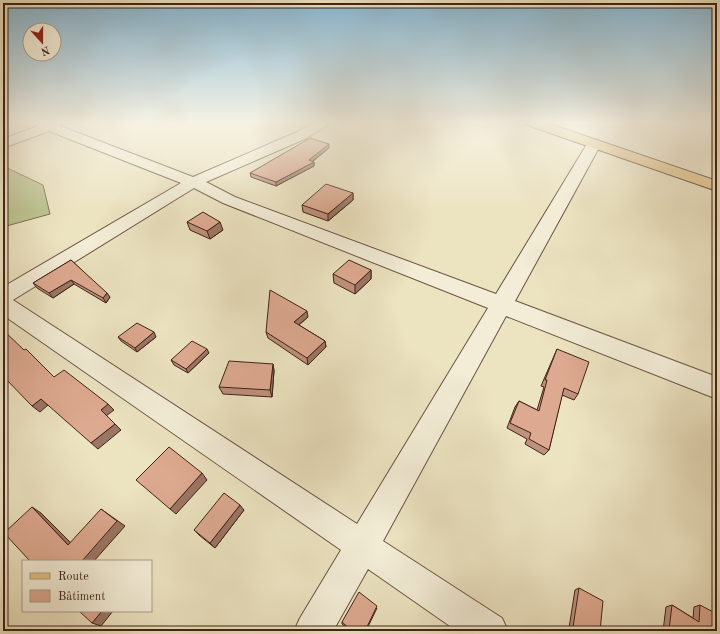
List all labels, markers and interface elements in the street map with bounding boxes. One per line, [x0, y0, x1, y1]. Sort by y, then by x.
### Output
north arrow [22, 22, 62, 62]
text: N [39, 43, 51, 57]
legend [22, 560, 152, 612]
text: Route [58, 571, 89, 583]
text: Bâtiment [58, 591, 105, 603]

